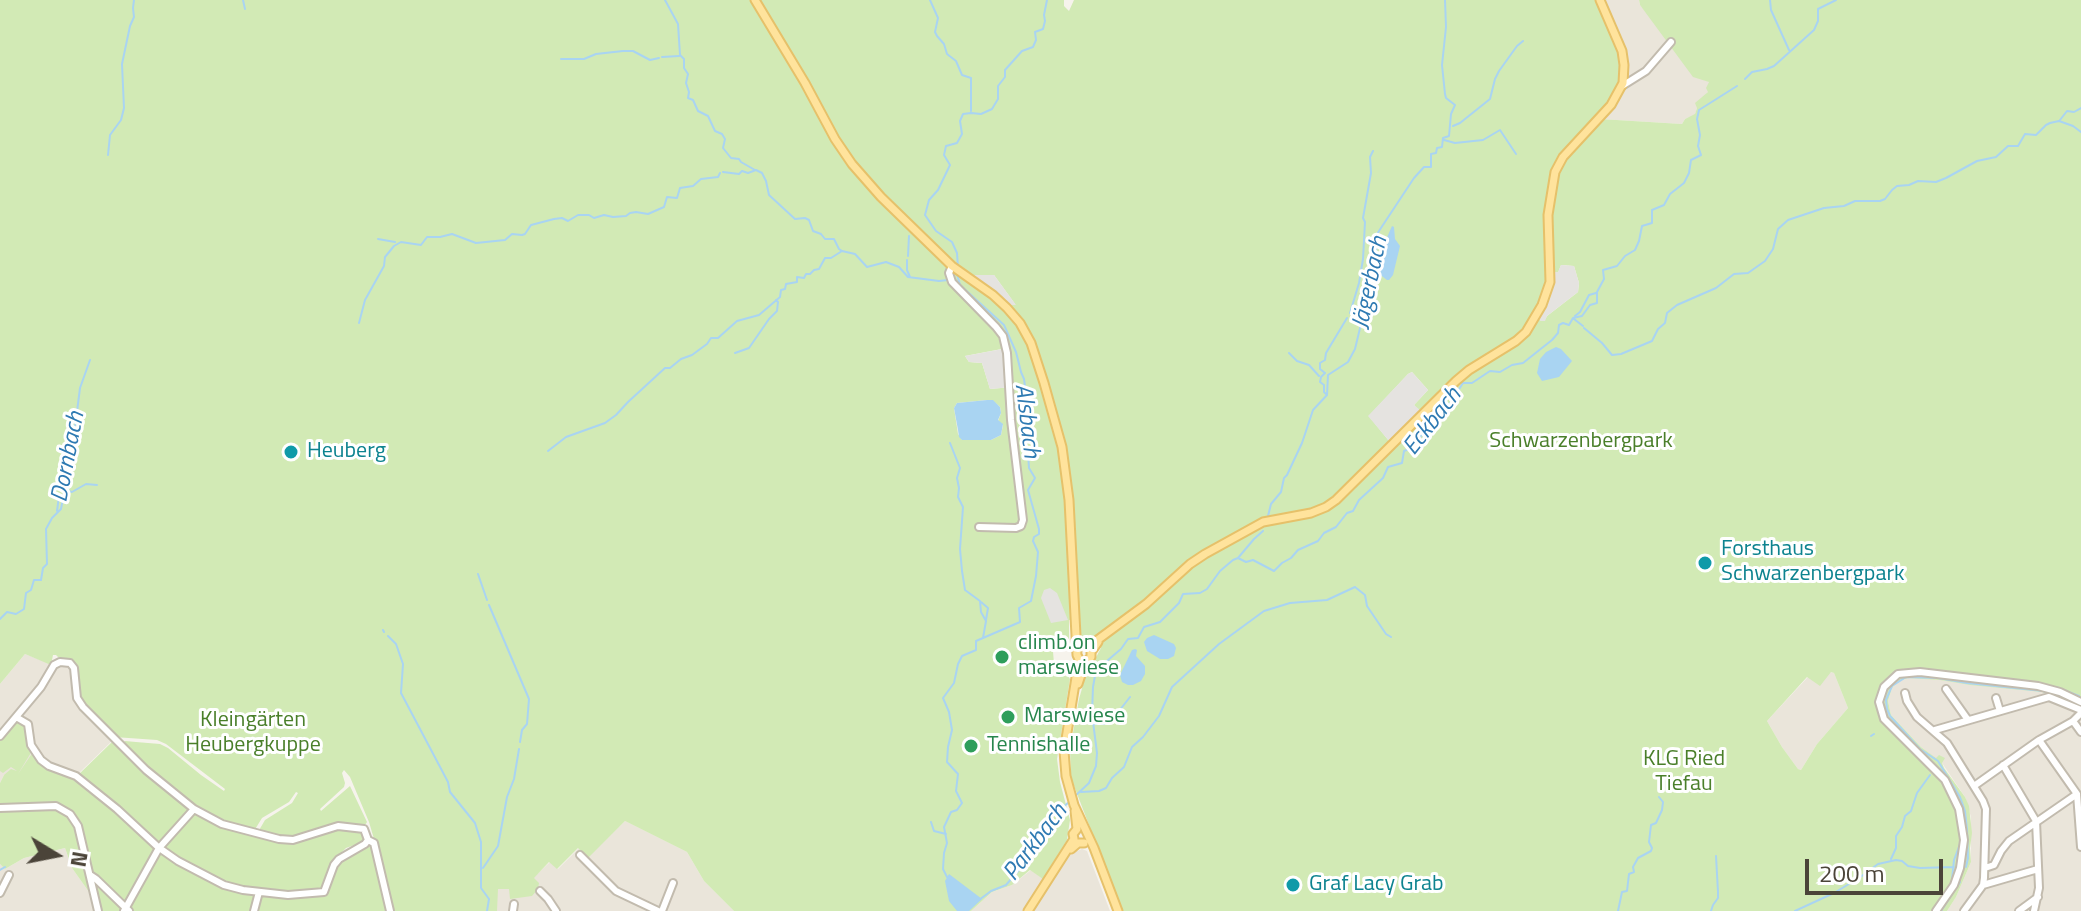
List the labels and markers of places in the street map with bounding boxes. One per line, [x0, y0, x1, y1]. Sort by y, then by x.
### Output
place label: Heuberg [307, 439, 386, 465]
marker: Heuberg [282, 443, 300, 461]
place label: Forsthaus Schwarzenbergpark [1721, 537, 1905, 588]
marker: Forsthaus Schwarzenbergpark [1696, 554, 1714, 572]
place label: climb.on marswiese [1018, 631, 1119, 682]
marker: climb.on marswiese [993, 648, 1011, 666]
place label: Marswiese [1024, 704, 1125, 730]
marker: Marswiese [999, 708, 1017, 726]
place label: Tennishalle [987, 733, 1090, 759]
marker: Tennishalle [962, 737, 980, 755]
place label: Graf Lacy Grab [1309, 872, 1444, 898]
marker: Graf Lacy Grab [1284, 876, 1302, 894]

